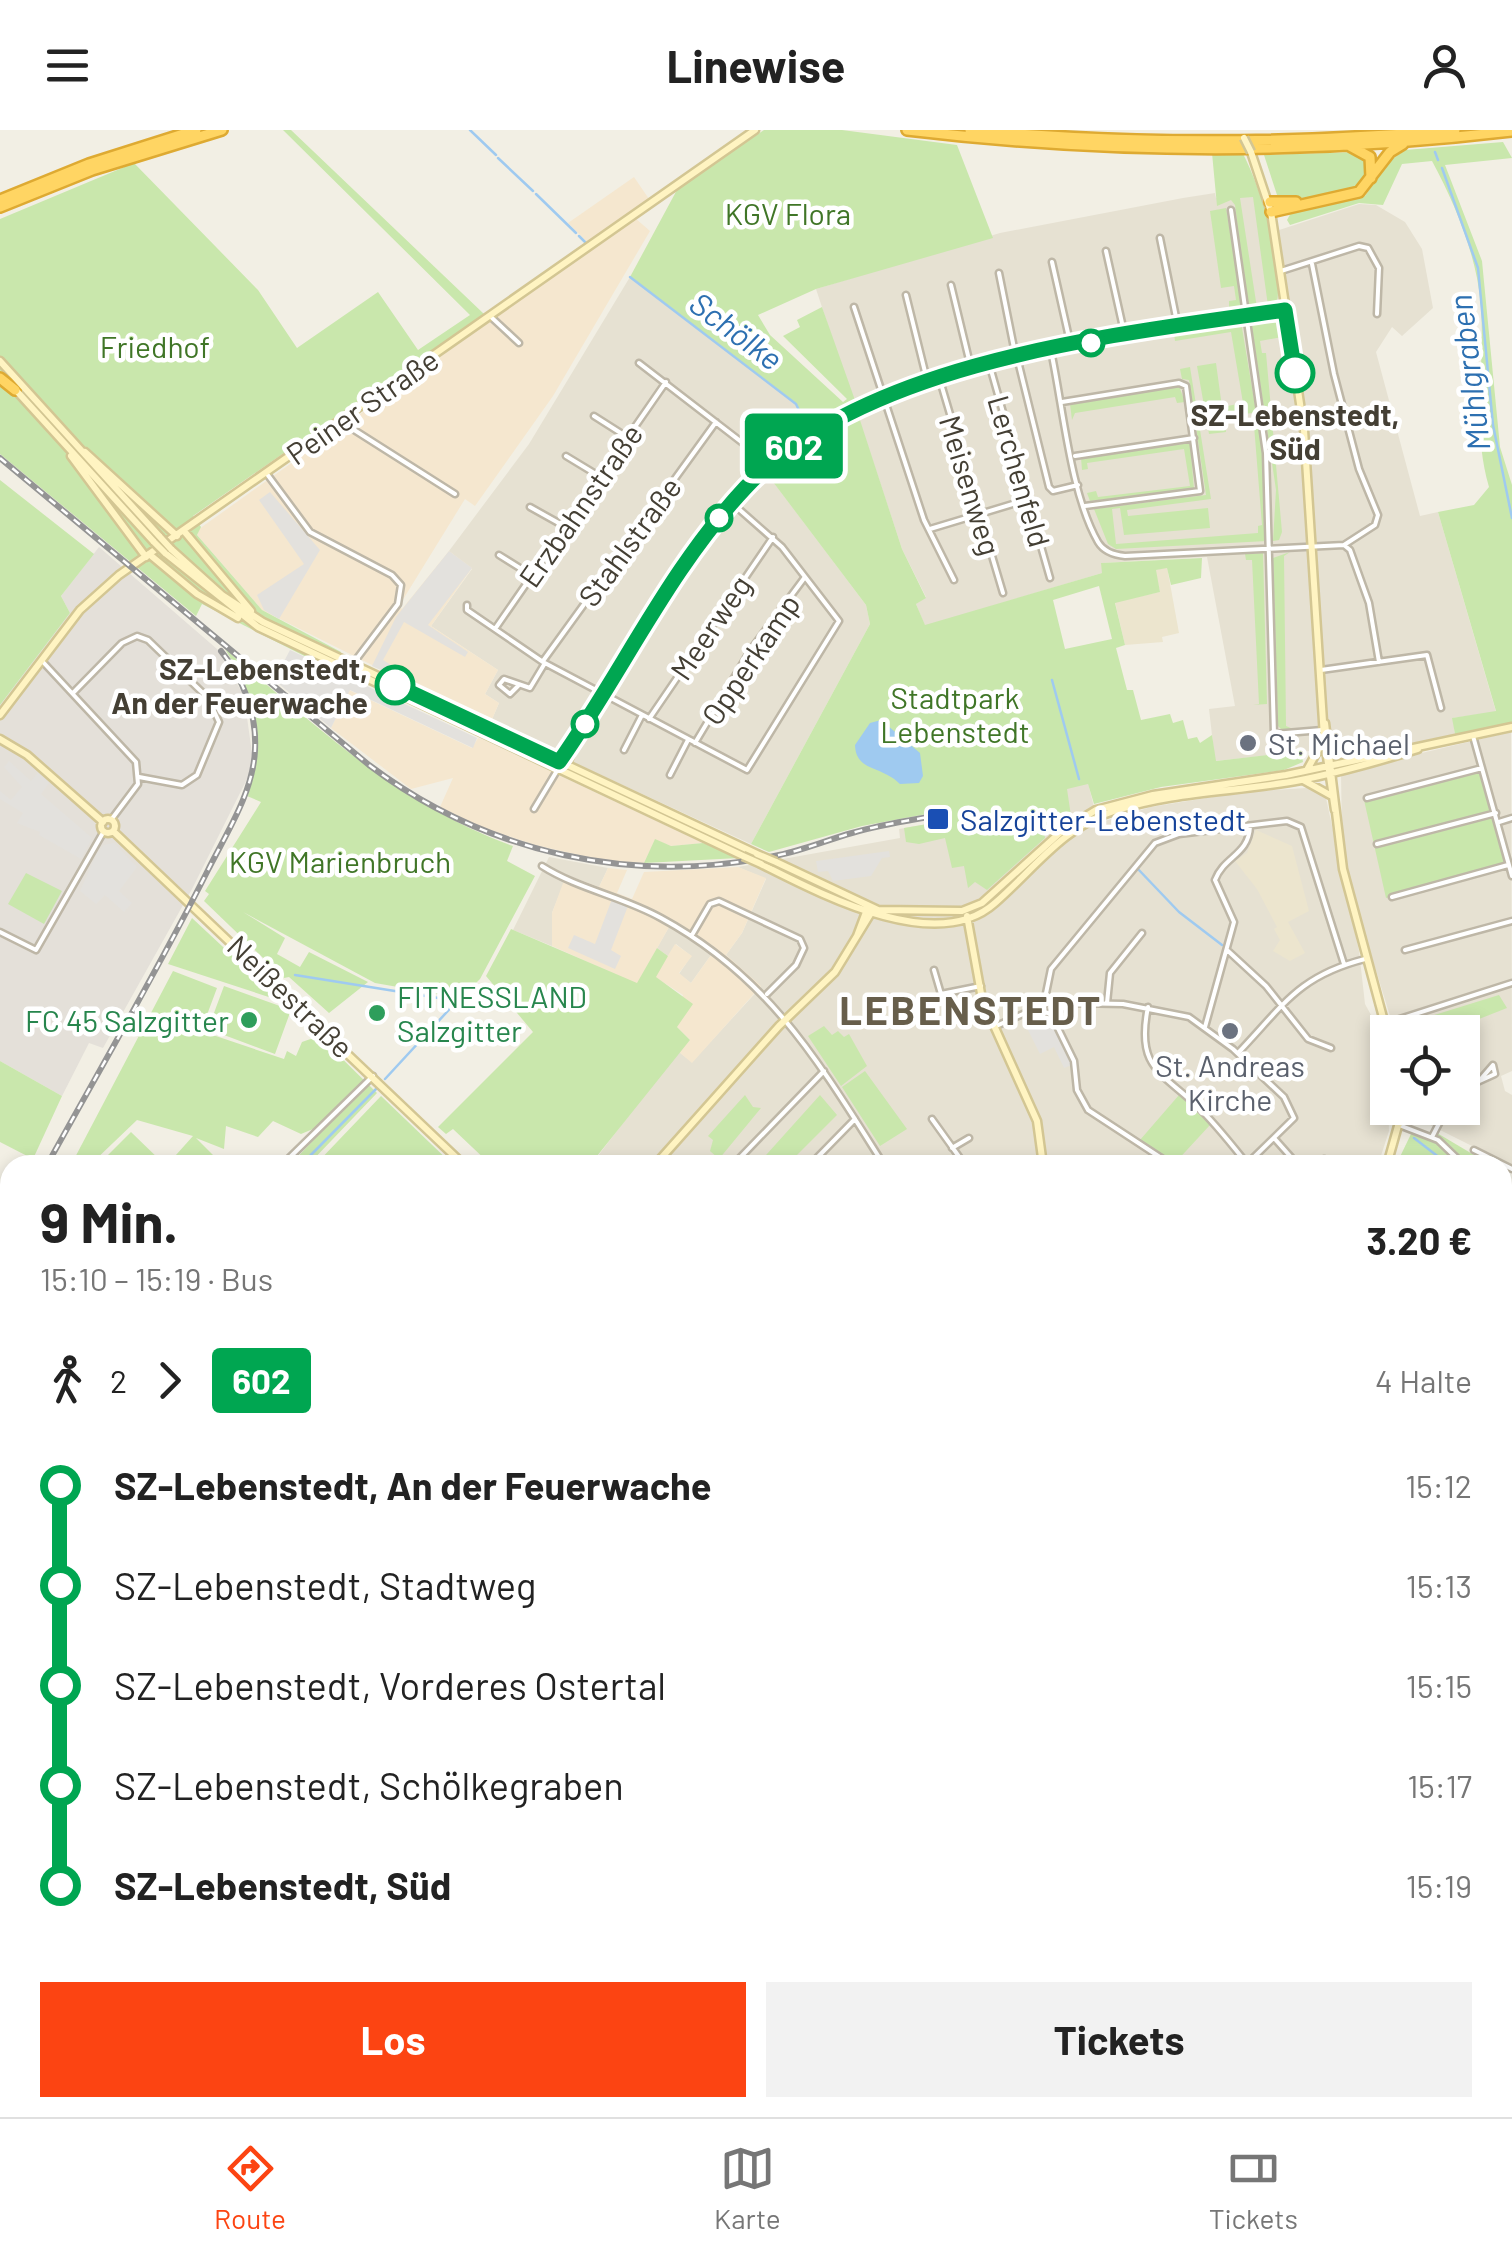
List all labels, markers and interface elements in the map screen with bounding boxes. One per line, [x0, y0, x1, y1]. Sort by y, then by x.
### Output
icon: menu [40, 38, 95, 93]
text: Linewise [667, 38, 845, 92]
icon: person [1417, 38, 1472, 93]
park label: KGV Flora [725, 195, 851, 231]
water label: Schölke [683, 283, 791, 377]
water label: Mühlgraben [1440, 293, 1496, 453]
park label: Friedhof [100, 328, 210, 364]
unlabelled marker [1078, 330, 1104, 356]
street label: Peiner Straße [279, 340, 445, 472]
marker: SZ-Lebenstedt, Süd [1276, 354, 1314, 392]
street label: Lerchenfeld [981, 391, 1059, 551]
place label: SZ-Lebenstedt, Süd [1191, 396, 1399, 466]
street label: Meisenweg [933, 411, 1009, 559]
line badge: 602 [736, 414, 852, 478]
street label: Erzbahnstraße [511, 417, 649, 593]
text: 602 [765, 425, 823, 467]
street label: Stahlstraße [570, 469, 688, 613]
unlabelled marker [706, 505, 732, 531]
street label: Meerweg [662, 568, 758, 686]
street label: Opperkamp [693, 587, 807, 731]
place label: SZ-Lebenstedt, An der Feuerwache [111, 650, 368, 720]
marker: SZ-Lebenstedt, An der Feuerwache [376, 666, 414, 704]
park label: Stadtpark Lebenstedt [880, 679, 1030, 749]
unlabelled marker [572, 711, 598, 737]
place label: St. Michael [1268, 725, 1410, 761]
marker: St. Michael [1237, 732, 1259, 754]
place label: Salzgitter-Lebenstedt [960, 801, 1246, 837]
marker: Salzgitter-Lebenstedt [925, 806, 951, 832]
park label: KGV Marienbruch [229, 843, 451, 879]
street label: Neißestraße [221, 927, 361, 1065]
place label: FITNESSLAND Salzgitter [397, 978, 587, 1048]
district label: LEBENSTEDT [839, 985, 1103, 1033]
place label: FC 45 Salzgitter [25, 1002, 229, 1038]
marker: FITNESSLAND Salzgitter [366, 1002, 388, 1024]
marker: FC 45 Salzgitter [238, 1009, 260, 1031]
map controls [1370, 1015, 1480, 1125]
button: locate [1370, 1015, 1480, 1125]
marker: St. Andreas Kirche [1219, 1020, 1241, 1042]
place label: St. Andreas Kirche [1155, 1047, 1305, 1117]
text: 9 Min. [40, 1188, 178, 1254]
text: 3.20 € [1367, 1217, 1472, 1263]
text: 15:10 – 15:19 · Bus [40, 1259, 273, 1297]
icon: walk [40, 1353, 95, 1408]
icon: forward [142, 1353, 197, 1408]
text: 602 [232, 1359, 291, 1401]
text: 2 [110, 1361, 127, 1399]
text: 4 Halte [1375, 1361, 1472, 1399]
text: SZ-Lebenstedt, An der Feuerwache [114, 1462, 711, 1508]
text: 15:12 [1405, 1466, 1472, 1504]
text: SZ-Lebenstedt, Stadtweg [114, 1562, 536, 1608]
text: 15:13 [1406, 1566, 1472, 1604]
text: SZ-Lebenstedt, Vorderes Ostertal [114, 1662, 666, 1708]
text: 15:15 [1406, 1666, 1472, 1704]
text: SZ-Lebenstedt, Schölkegraben [114, 1762, 624, 1808]
text: 15:17 [1407, 1766, 1472, 1804]
text: SZ-Lebenstedt, Süd [114, 1862, 451, 1908]
text: 15:19 [1406, 1866, 1472, 1904]
button: Los [40, 1982, 746, 2097]
button: Tickets [766, 1982, 1472, 2097]
tab: Route [214, 2141, 286, 2235]
tab: Karte [714, 2141, 781, 2235]
tab: Tickets [1209, 2141, 1298, 2235]

